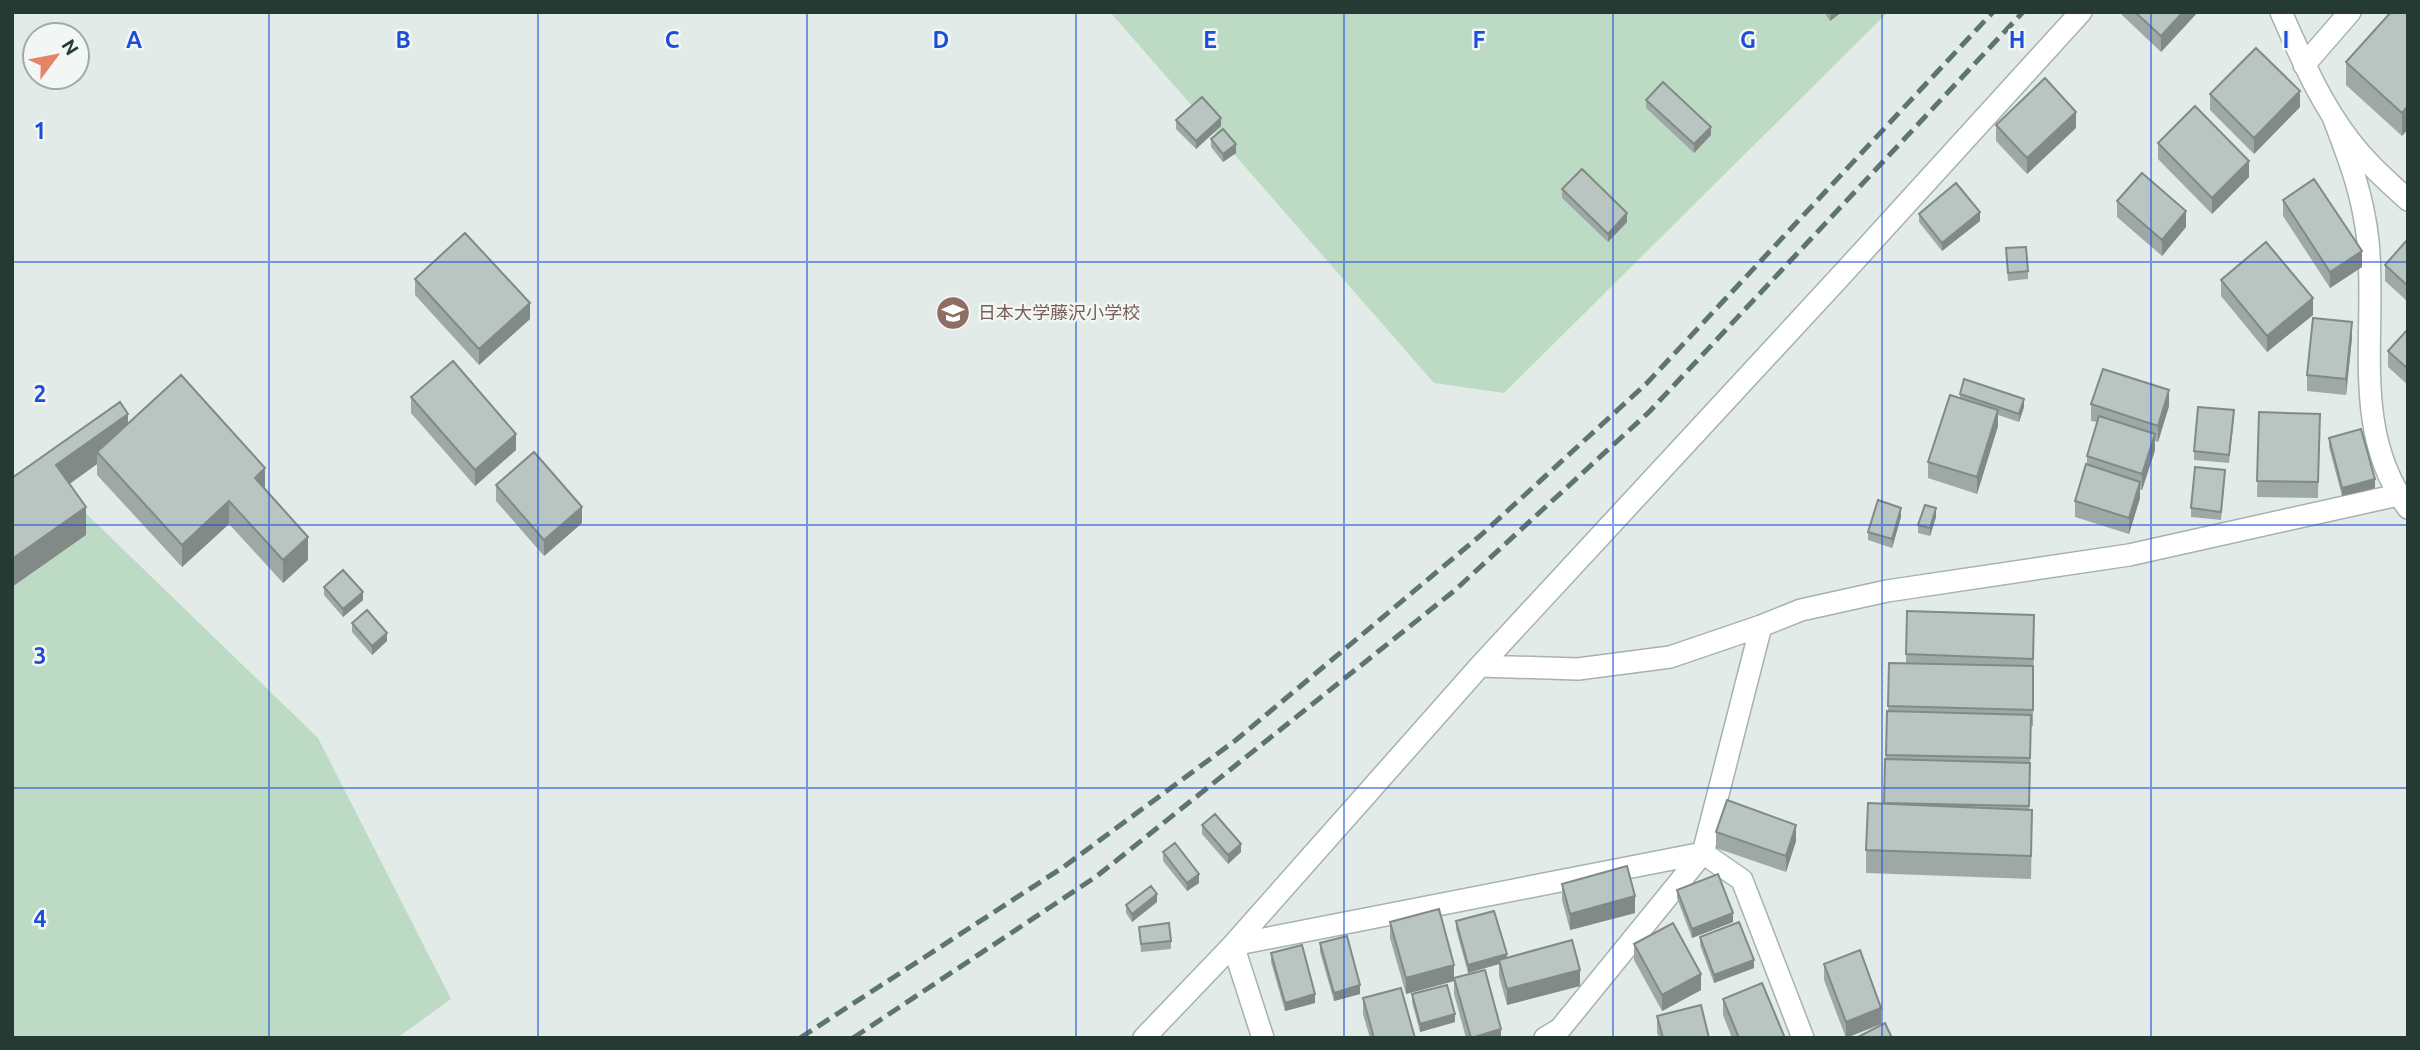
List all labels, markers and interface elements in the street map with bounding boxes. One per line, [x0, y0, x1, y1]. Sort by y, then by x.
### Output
north arrow [21, 21, 91, 91]
text: A [126, 27, 142, 52]
text: B [395, 27, 411, 52]
text: C [665, 27, 680, 52]
text: D [933, 27, 949, 52]
text: E [1203, 27, 1217, 52]
text: F [1473, 27, 1486, 52]
text: G [1740, 27, 1756, 52]
text: H [2009, 27, 2025, 52]
text: I [2283, 27, 2289, 52]
text: N [57, 35, 84, 59]
text: 1 [34, 118, 46, 143]
school or university icon: 日本大学藤沢小学校 [934, 294, 972, 332]
place label: 日本大学藤沢小学校 [978, 302, 1140, 322]
text: 2 [34, 381, 46, 406]
text: 3 [34, 643, 46, 668]
text: 4 [34, 906, 47, 931]

